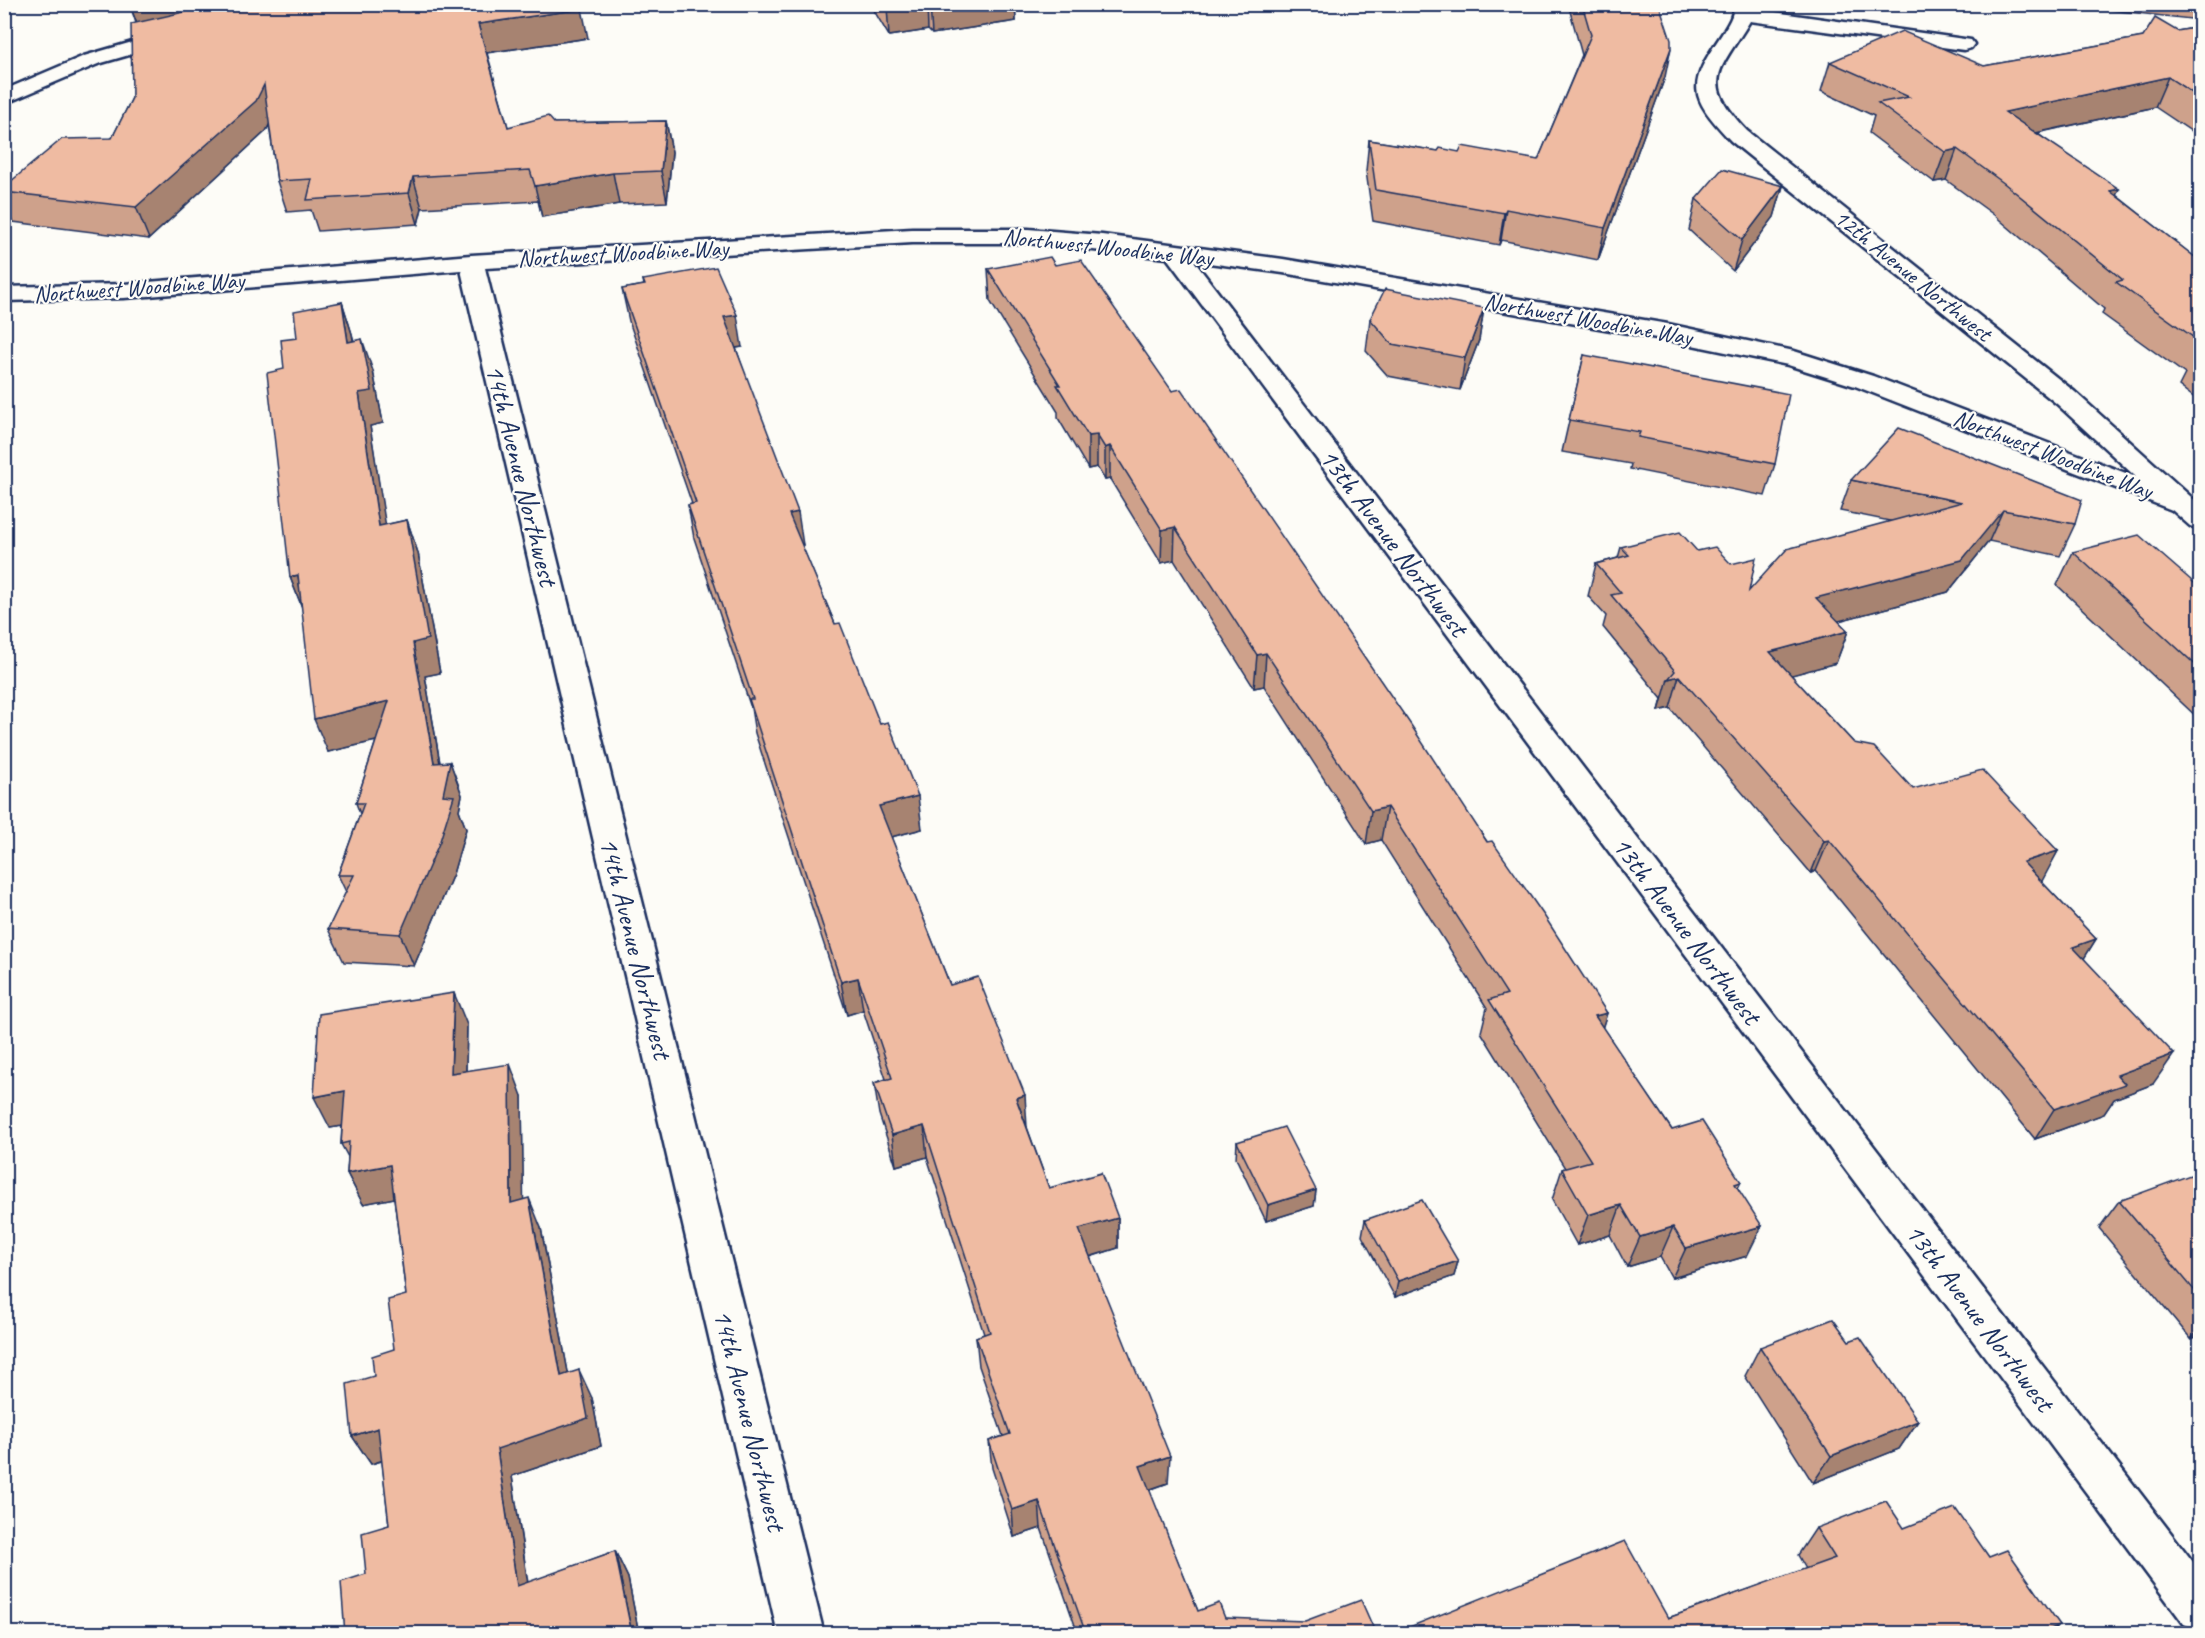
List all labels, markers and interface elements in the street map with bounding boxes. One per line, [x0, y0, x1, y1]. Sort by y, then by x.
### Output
street label: 12th Avenue Northwest [1828, 202, 2000, 349]
street label: Northwest Woodbine Way [1002, 221, 1216, 273]
street label: Northwest Woodbine Way [517, 232, 731, 273]
street label: Northwest Woodbine Way [33, 265, 247, 309]
street label: Northwest Woodbine Way [1482, 286, 1696, 352]
street label: 14th Avenue Northwest [478, 361, 567, 592]
street label: Northwest Woodbine Way [1949, 402, 2159, 506]
street label: 13th Avenue Northwest [1312, 441, 1478, 645]
street label: 13th Avenue Northwest [1605, 829, 1771, 1033]
street label: 14th Avenue Northwest [592, 834, 681, 1065]
street label: 13th Avenue Northwest [1898, 1216, 2064, 1420]
street label: 14th Avenue Northwest [706, 1306, 795, 1537]

